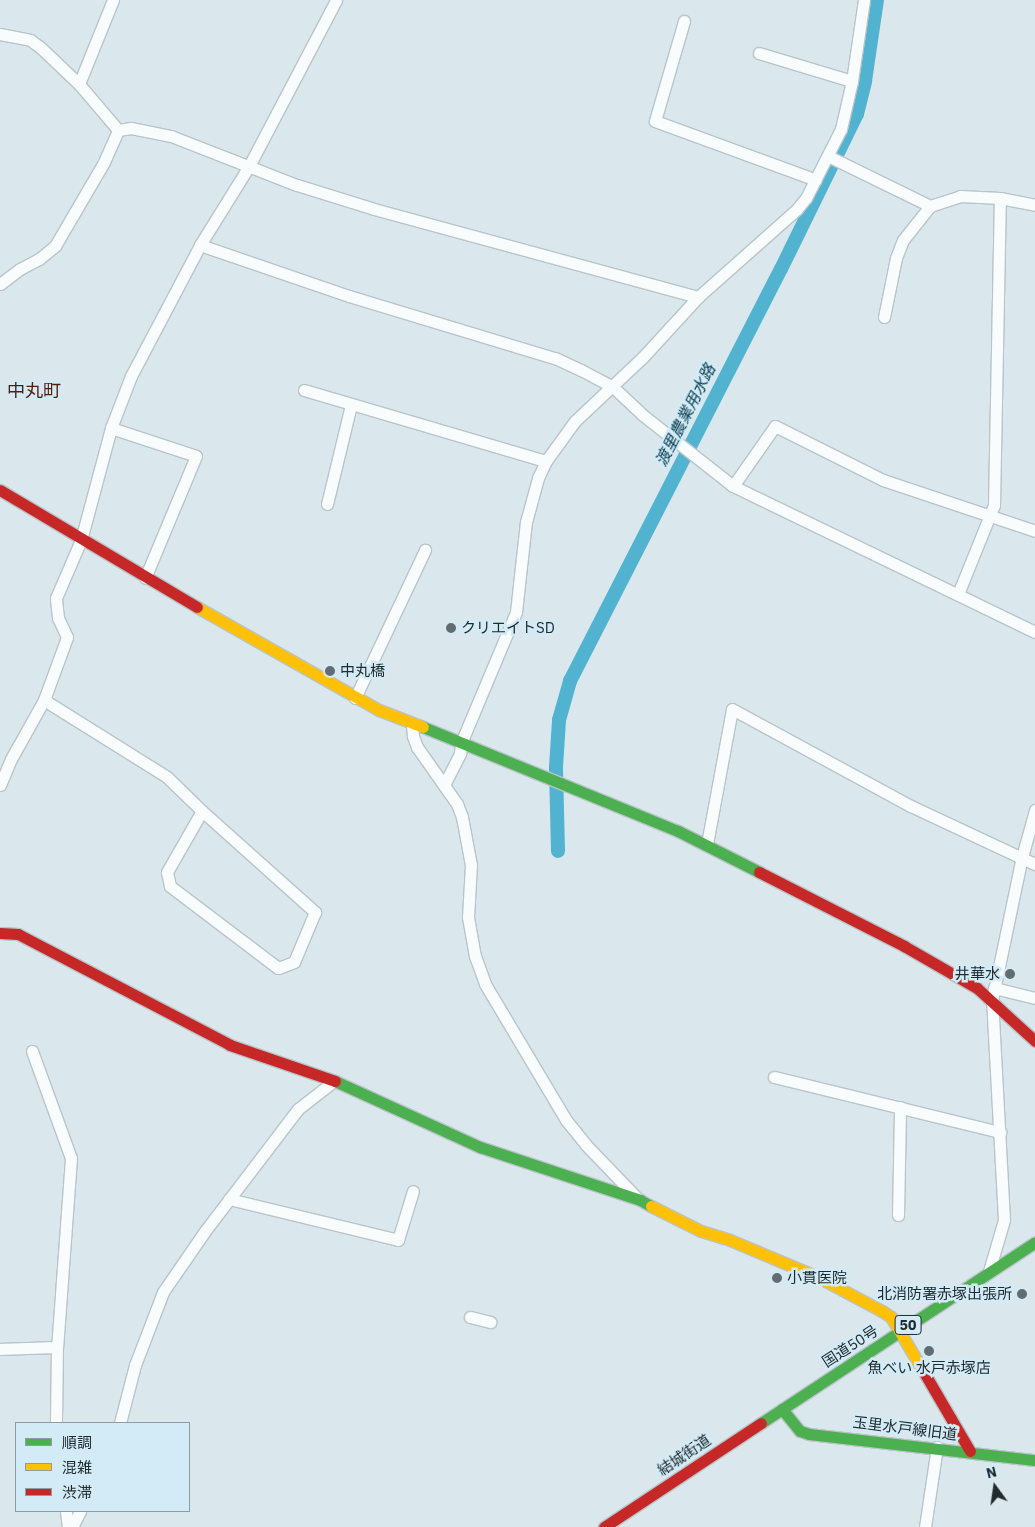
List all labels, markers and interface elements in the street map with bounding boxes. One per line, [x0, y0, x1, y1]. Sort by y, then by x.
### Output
water label: 渡里農業用水路 [651, 361, 719, 469]
district label: 中丸町 [7, 380, 61, 402]
place label: クリエイトSD [461, 619, 555, 637]
marker: クリエイトSD [445, 622, 457, 634]
place label: 中丸橋 [340, 662, 385, 680]
marker: 中丸橋 [324, 665, 336, 677]
place label: 井華水 [955, 965, 1000, 983]
marker: 井華水 [1004, 968, 1016, 980]
place label: 小貫医院 [787, 1269, 847, 1287]
marker: 小貫医院 [771, 1272, 783, 1284]
place label: 北消防署赤塚出張所 [877, 1285, 1012, 1303]
marker: 北消防署赤塚出張所 [1016, 1288, 1028, 1300]
road number: 50 [894, 1314, 922, 1336]
street label: 国道50号 [819, 1321, 881, 1371]
marker: 魚べい 水戸赤塚店 [923, 1345, 935, 1357]
place label: 魚べい 水戸赤塚店 [867, 1359, 991, 1377]
street label: 玉里水戸線旧道 [852, 1413, 958, 1443]
legend [15, 1422, 190, 1512]
street label: 結城街道 [654, 1431, 714, 1479]
text: 順調 [62, 1433, 92, 1452]
text: 混雑 [62, 1458, 92, 1477]
north arrow [970, 1462, 1020, 1512]
text: N [984, 1462, 998, 1482]
text: 渋滞 [62, 1483, 92, 1502]

